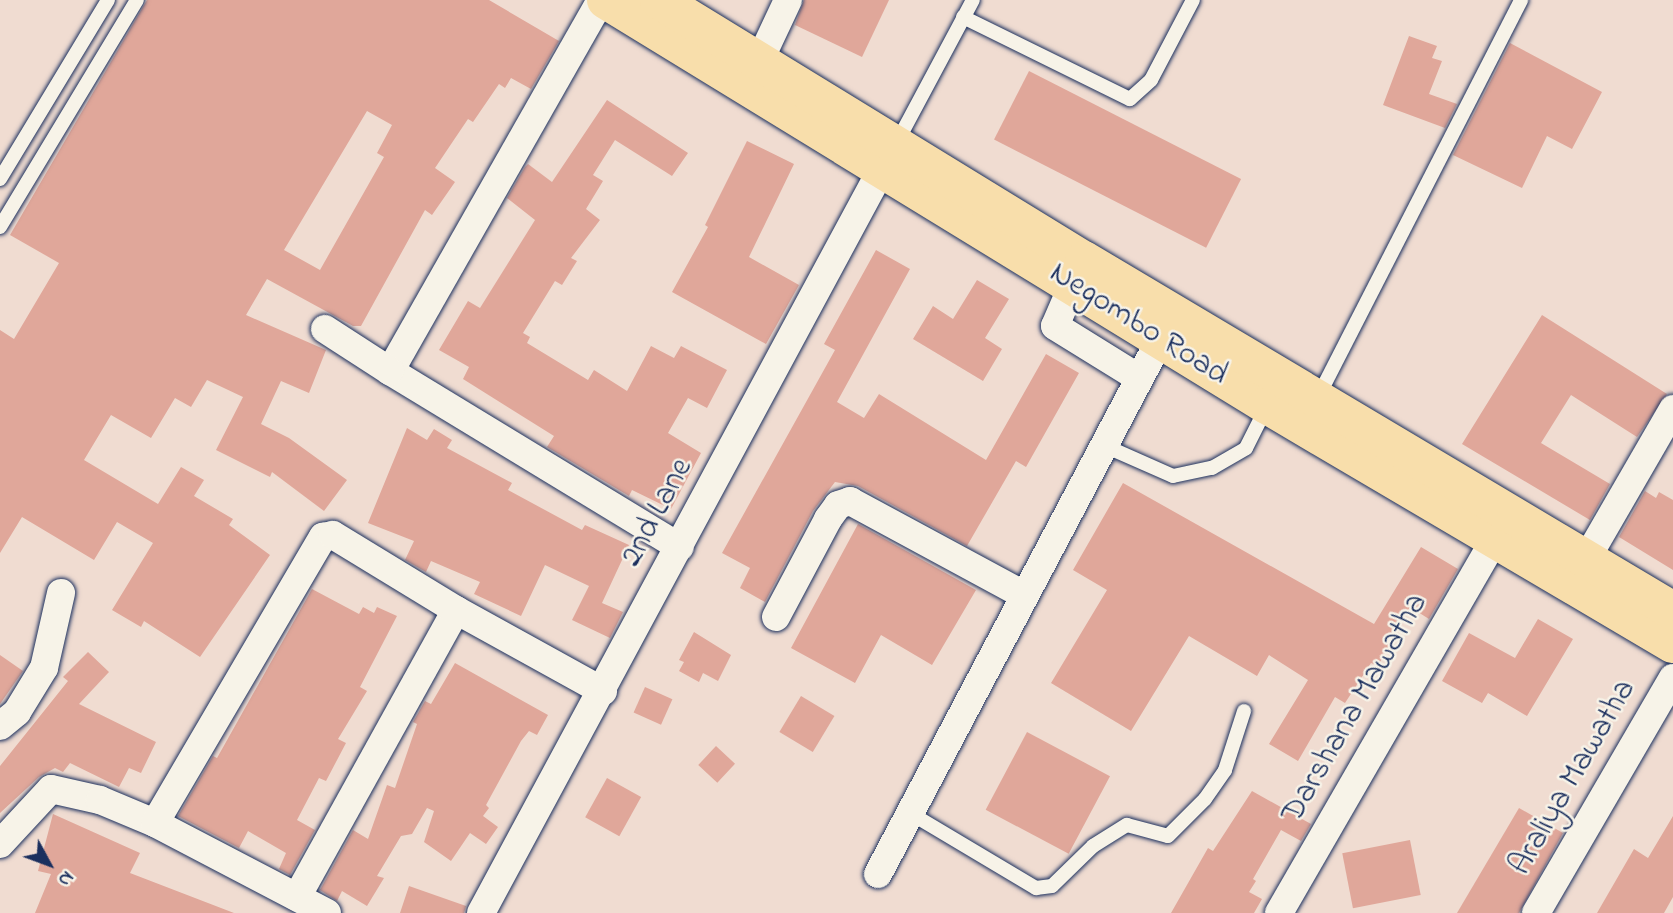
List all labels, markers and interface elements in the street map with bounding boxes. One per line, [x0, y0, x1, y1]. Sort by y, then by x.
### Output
street label: Negombo Road [1042, 255, 1234, 395]
street label: 2nd Lane [614, 452, 702, 574]
street label: Darshana Mawatha [1275, 587, 1437, 831]
street label: Araliya Mawatha [1503, 673, 1645, 883]
north arrow [14, 829, 84, 899]
text: N [51, 864, 80, 892]

